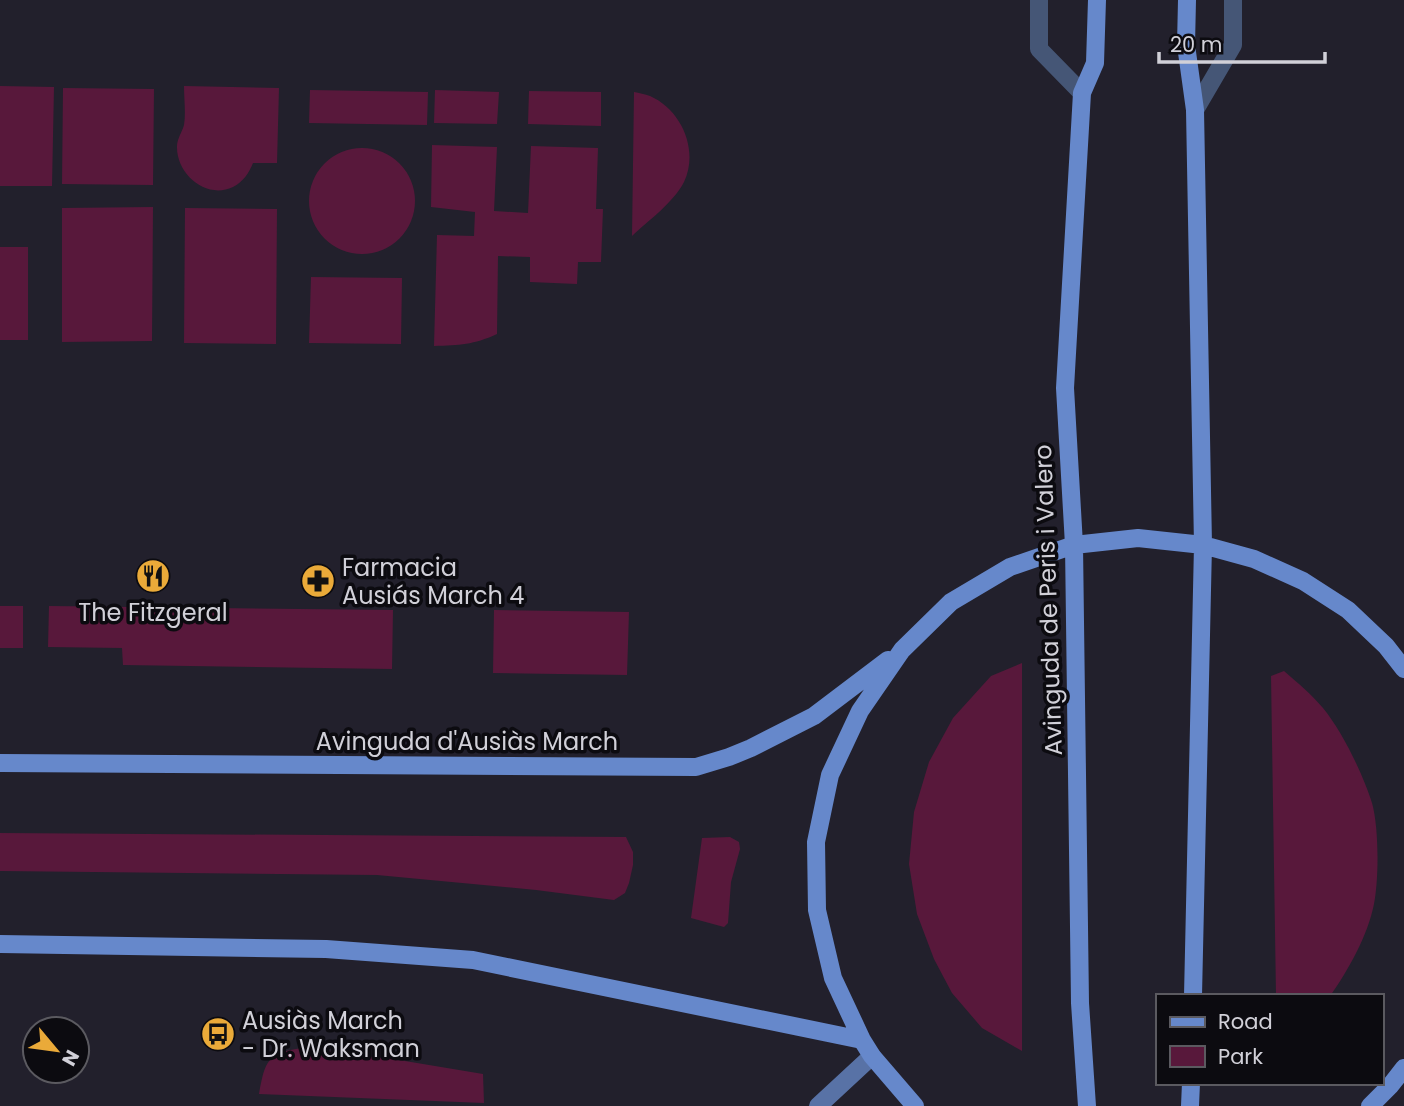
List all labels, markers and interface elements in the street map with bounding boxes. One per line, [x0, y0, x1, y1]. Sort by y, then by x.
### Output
scale bar [1159, 21, 1325, 65]
text: 20 m [1170, 30, 1223, 59]
street label: Avinguda de Peris i Valero [1026, 444, 1070, 756]
place label: Farmacia Ausiás March 4 [342, 551, 524, 612]
restaurant icon: The Fitzgeral [134, 557, 172, 595]
pharmacy icon: Farmacia Ausiás March 4 [299, 562, 337, 600]
place label: The Fitzgeral [78, 596, 228, 629]
street label: Avinguda d'Ausiàs March [316, 725, 618, 758]
legend [1156, 994, 1383, 1085]
place label: Ausiàs March - Dr. Waksman [242, 1004, 420, 1065]
text: Road [1218, 1007, 1273, 1036]
north arrow [21, 1015, 91, 1085]
bus stop icon: Ausiàs March - Dr. Waksman [199, 1015, 237, 1053]
text: Park [1218, 1042, 1263, 1071]
text: N [55, 1045, 86, 1071]

